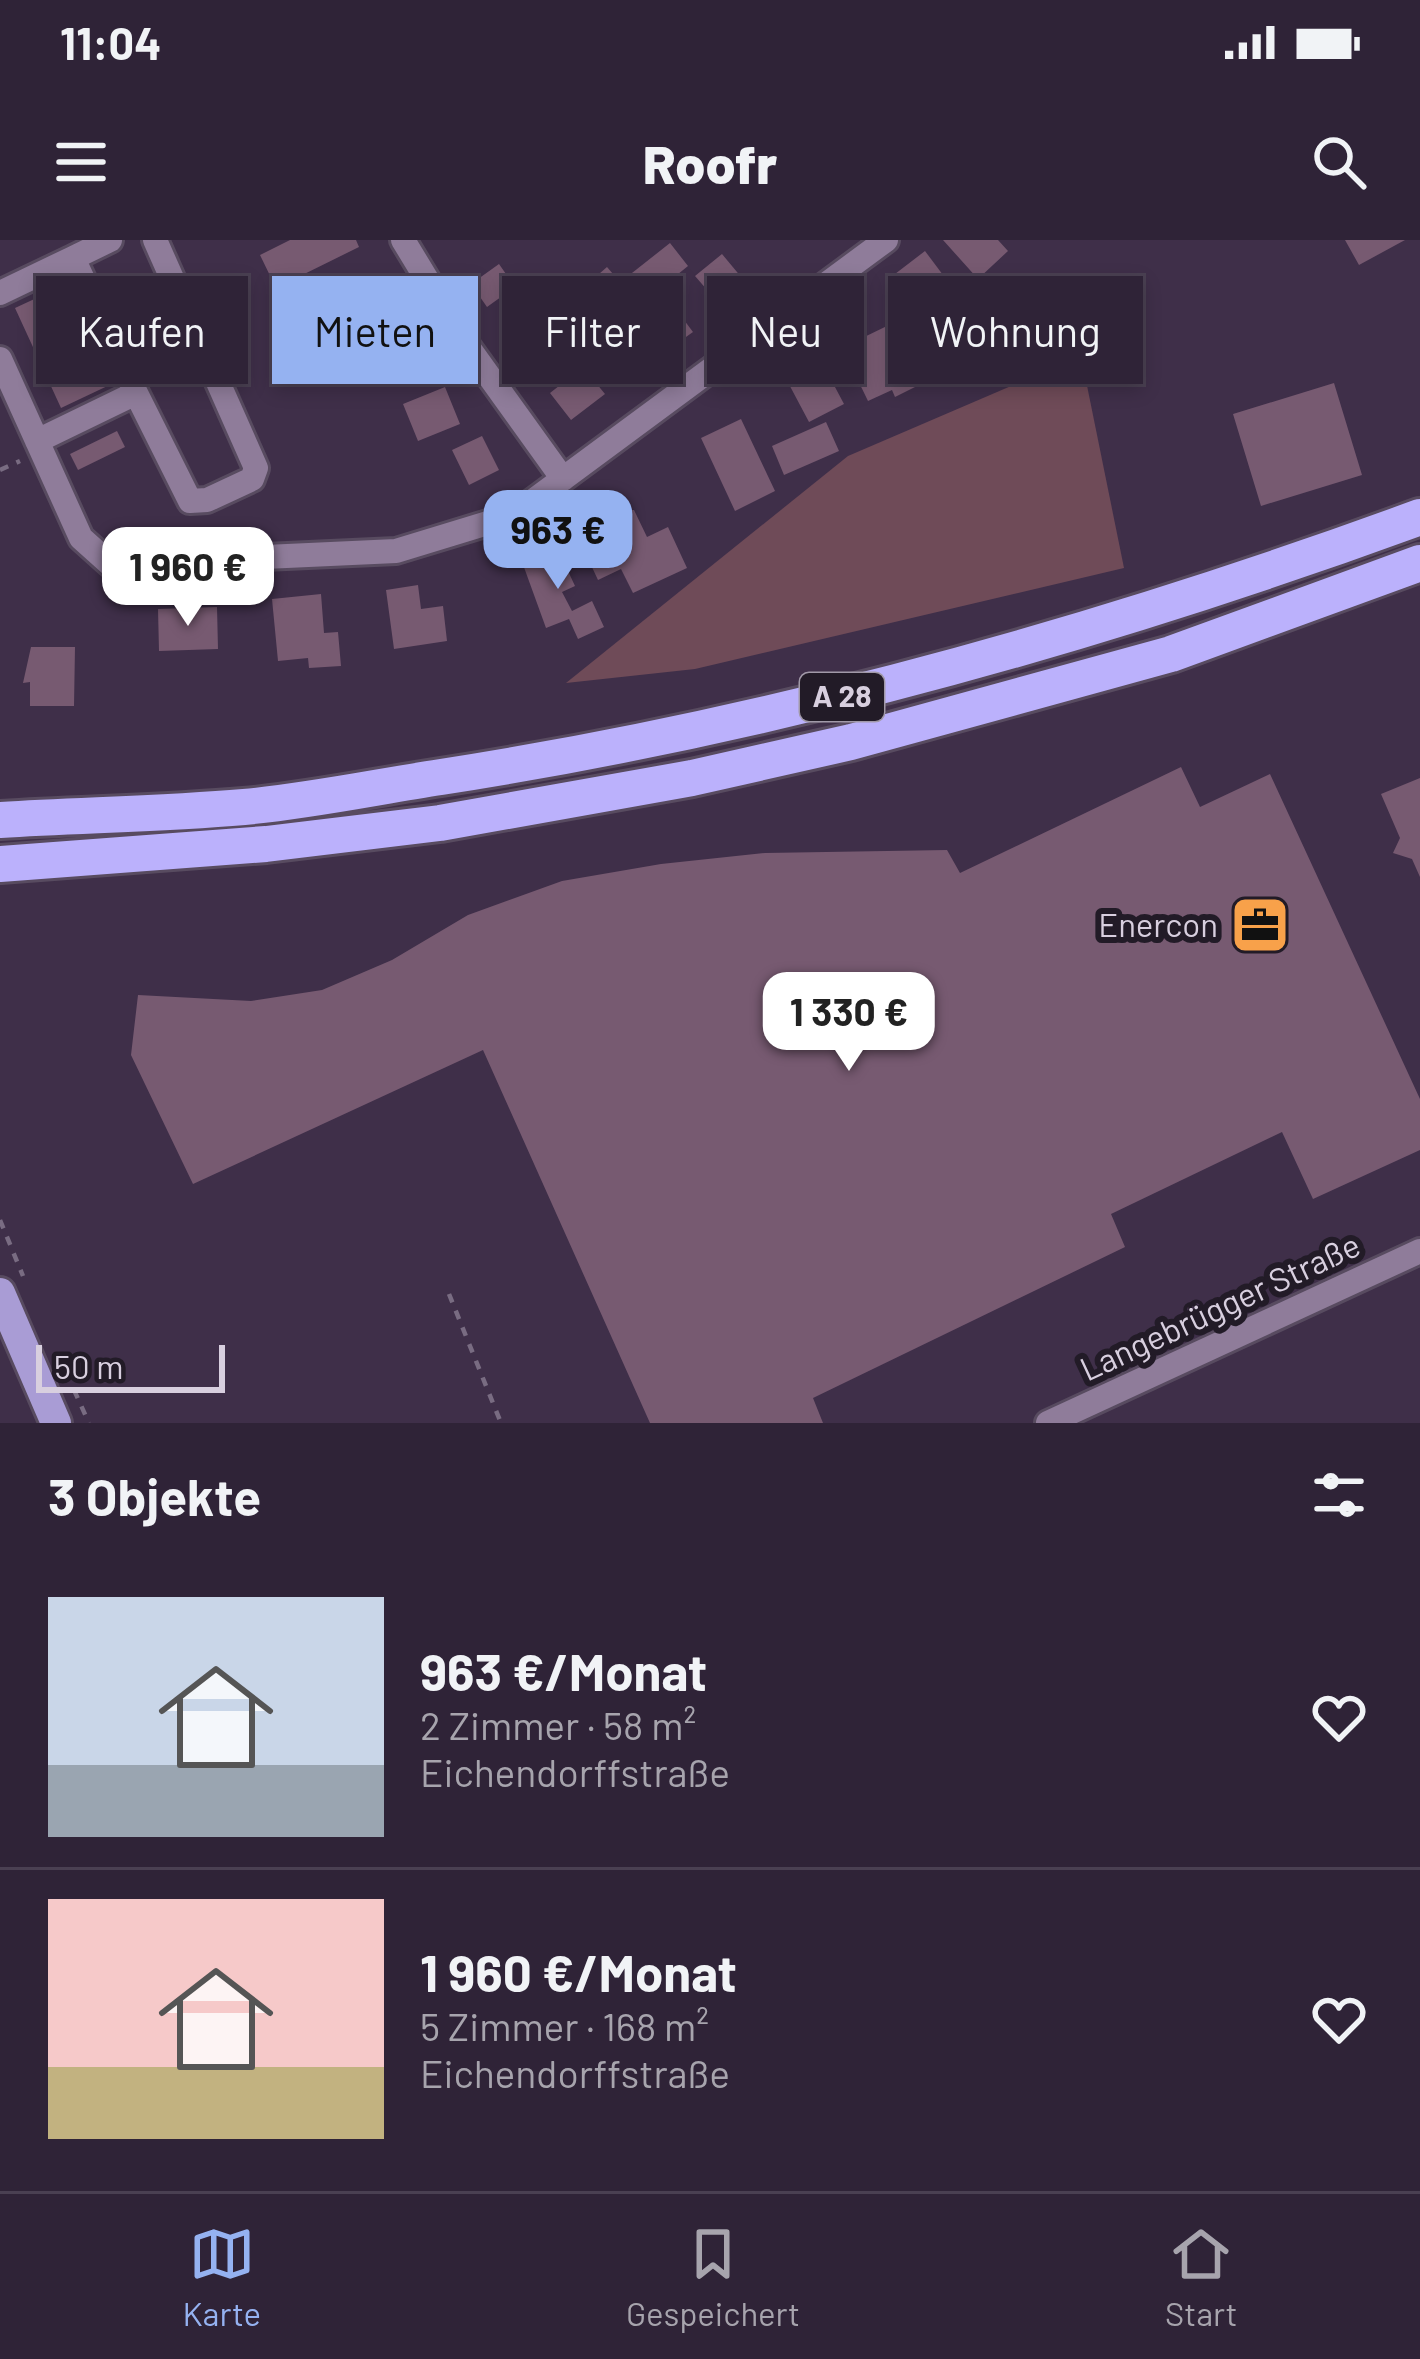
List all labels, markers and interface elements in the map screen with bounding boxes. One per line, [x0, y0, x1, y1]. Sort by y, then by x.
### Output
text: 11:04 [60, 15, 161, 69]
icon: menu [48, 129, 114, 195]
icon: search [1306, 129, 1372, 195]
text: Roofr [643, 130, 777, 195]
chip: Kaufen [36, 276, 248, 384]
chip: Mieten [272, 276, 478, 384]
chip: Filter [502, 276, 683, 384]
chip: Neu [707, 276, 864, 384]
chip: Wohnung [888, 276, 1143, 384]
pin: 963 € [474, 490, 642, 592]
text: 963 € [510, 505, 606, 552]
pin: 1 960 € [77, 527, 299, 629]
text: 1 960 € [129, 542, 247, 589]
road number: A 28 [800, 673, 884, 721]
office icon: Enercon [1229, 894, 1291, 956]
place label: Enercon [1098, 904, 1218, 944]
pin: 1 330 € [738, 972, 960, 1074]
text: 1 330 € [790, 987, 908, 1034]
street label: Langebrügger Straße [1073, 1224, 1366, 1388]
scale bar [36, 1339, 225, 1392]
text: 50 m [54, 1346, 124, 1386]
icon: filters [1306, 1462, 1372, 1528]
text: 3 Objekte [48, 1465, 261, 1526]
text: 963 €/Monat [420, 1640, 707, 1701]
icon: home [144, 1645, 288, 1789]
icon: heart [1306, 1684, 1372, 1750]
text: 2 Zimmer · 58 m² [420, 1701, 696, 1748]
text: Eichendorffstraße [420, 1748, 730, 1795]
text: 1 960 €/Monat [420, 1941, 737, 2002]
icon: home [144, 1947, 288, 2091]
icon: heart [1306, 1986, 1372, 2052]
text: 5 Zimmer · 168 m² [420, 2002, 709, 2049]
text: Eichendorffstraße [420, 2049, 730, 2096]
tab: Karte [182, 2221, 261, 2333]
tab: Gespeichert [626, 2221, 800, 2333]
tab: Start [1165, 2221, 1238, 2333]

